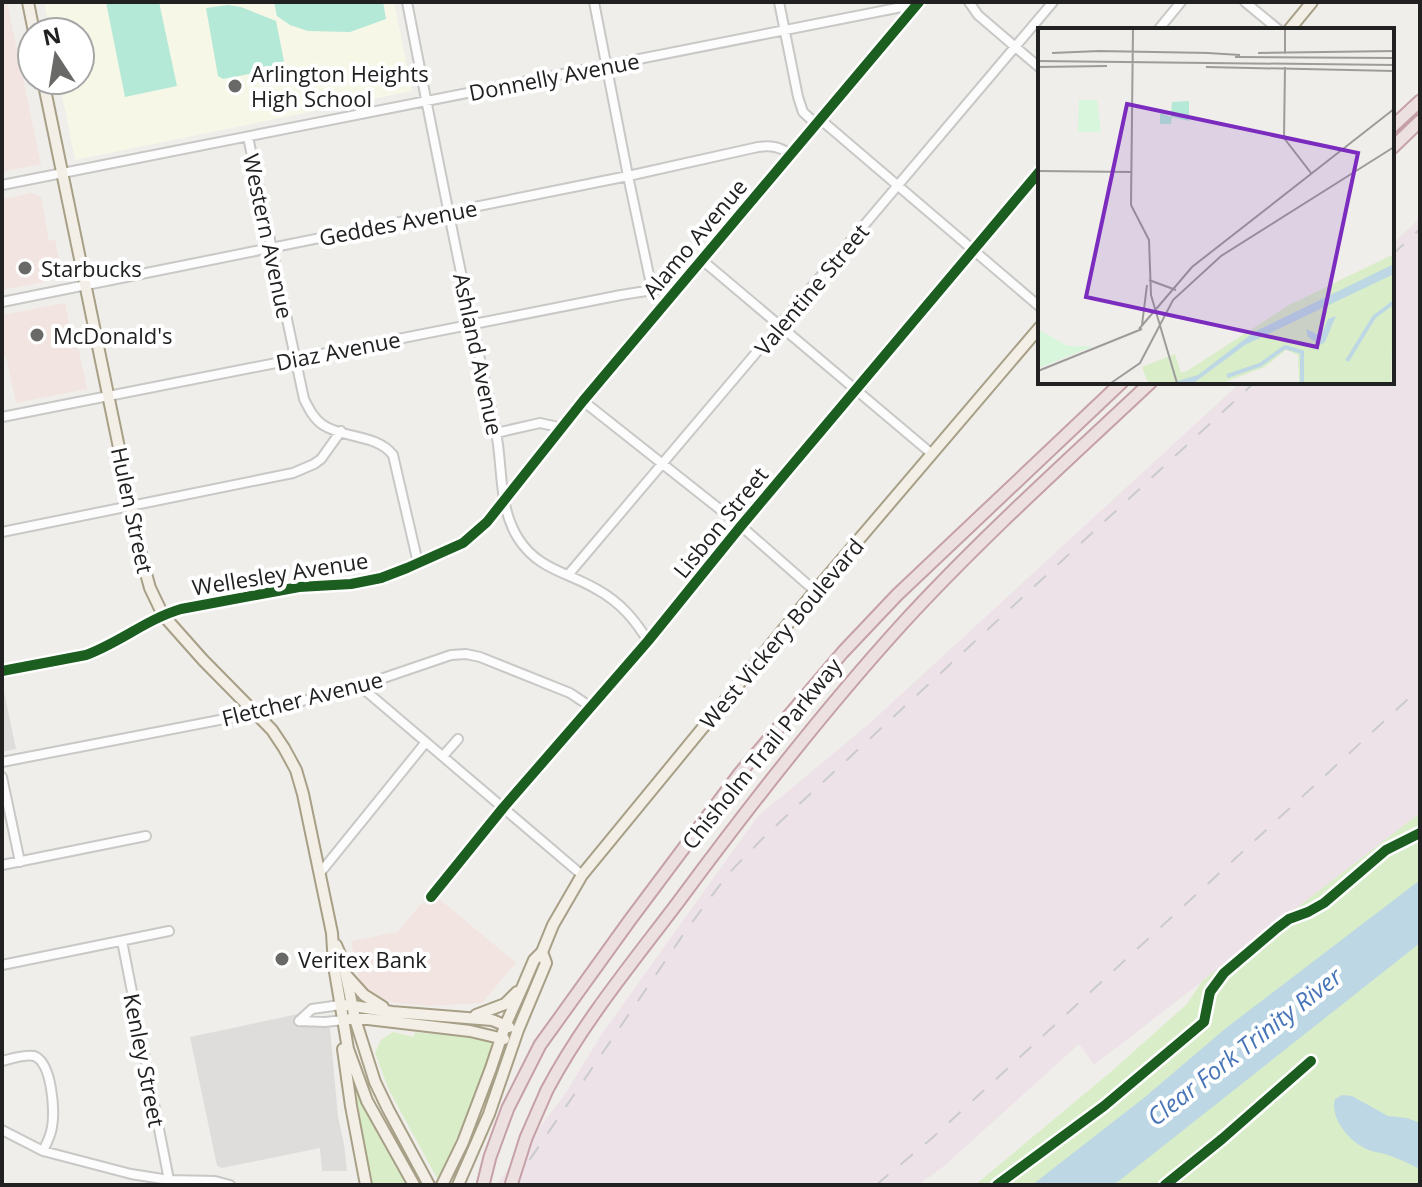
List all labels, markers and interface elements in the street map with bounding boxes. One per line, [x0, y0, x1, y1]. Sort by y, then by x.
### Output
north arrow [16, 16, 96, 96]
text: N [40, 19, 64, 52]
inset map [1038, 28, 1394, 384]
street label: Donnelly Avenue [466, 45, 642, 107]
place label: Arlington Heights High School [251, 58, 429, 113]
marker: Arlington Heights High School [226, 77, 244, 95]
street label: Western Avenue [237, 151, 301, 321]
street label: Alamo Avenue [635, 172, 753, 304]
street label: Geddes Avenue [316, 192, 480, 252]
street label: Valentine Street [747, 217, 875, 361]
place label: Starbucks [41, 253, 142, 283]
marker: Starbucks [16, 259, 34, 277]
street label: Ashland Avenue [447, 270, 511, 438]
place label: McDonald's [53, 320, 173, 350]
street label: Diaz Avenue [273, 323, 403, 377]
marker: McDonald's [28, 326, 46, 344]
street label: Hulen Street [105, 444, 161, 576]
street label: Lisbon Street [666, 460, 774, 584]
street label: West Vickery Boulevard [692, 531, 870, 735]
street label: Wellesley Avenue [190, 544, 370, 602]
street label: Chisholm Trail Parkway [674, 650, 848, 855]
street label: Fletcher Avenue [218, 664, 386, 732]
place label: Veritex Bank [298, 944, 427, 974]
marker: Veritex Bank [273, 950, 291, 968]
water label: Clear Fork Trinity River [1140, 959, 1349, 1132]
street label: Kenley Street [117, 991, 173, 1129]

